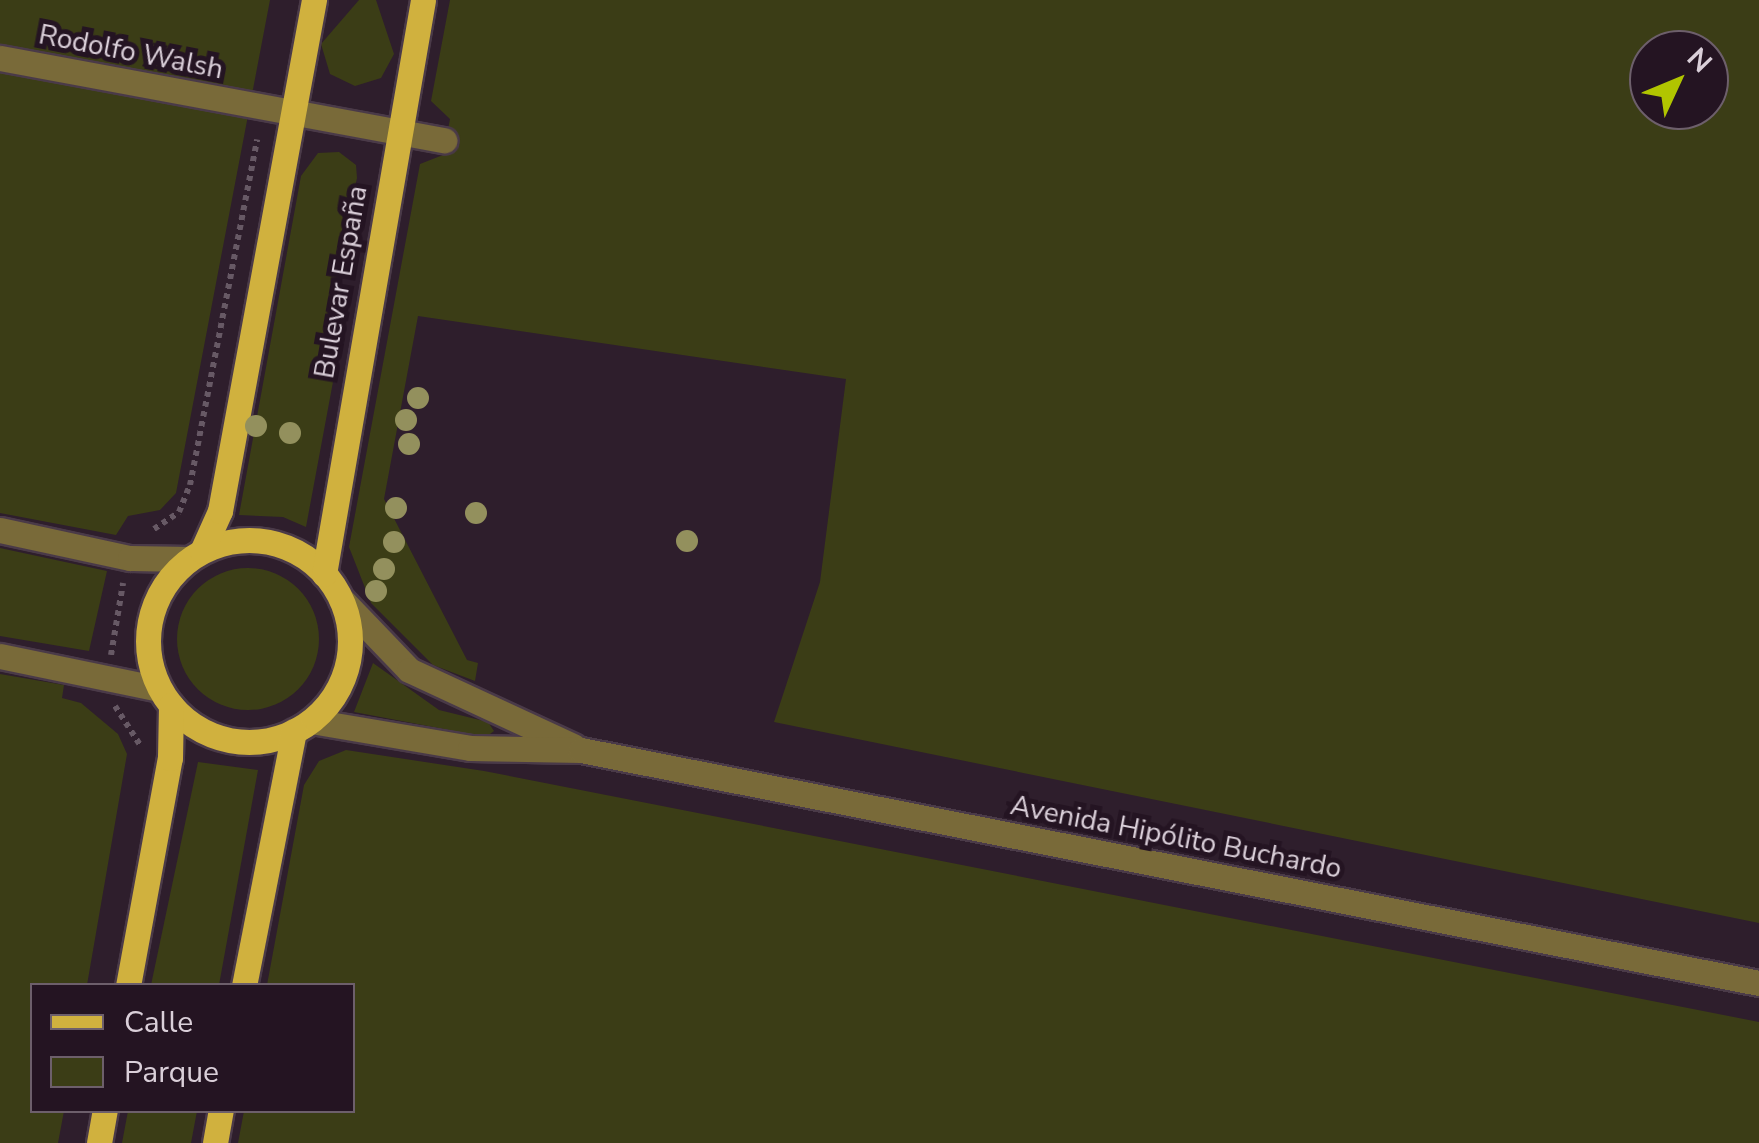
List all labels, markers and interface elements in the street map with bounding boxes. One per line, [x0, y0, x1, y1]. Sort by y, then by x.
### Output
street label: Rodolfo Walsh [36, 18, 226, 86]
north arrow [1629, 30, 1729, 130]
text: N [1678, 40, 1720, 81]
street label: Bulevar España [308, 183, 374, 381]
street label: Avenida Hipólito Buchardo [1008, 788, 1344, 886]
legend [30, 983, 355, 1113]
text: Calle [124, 1002, 193, 1043]
text: Parque [124, 1052, 219, 1093]

